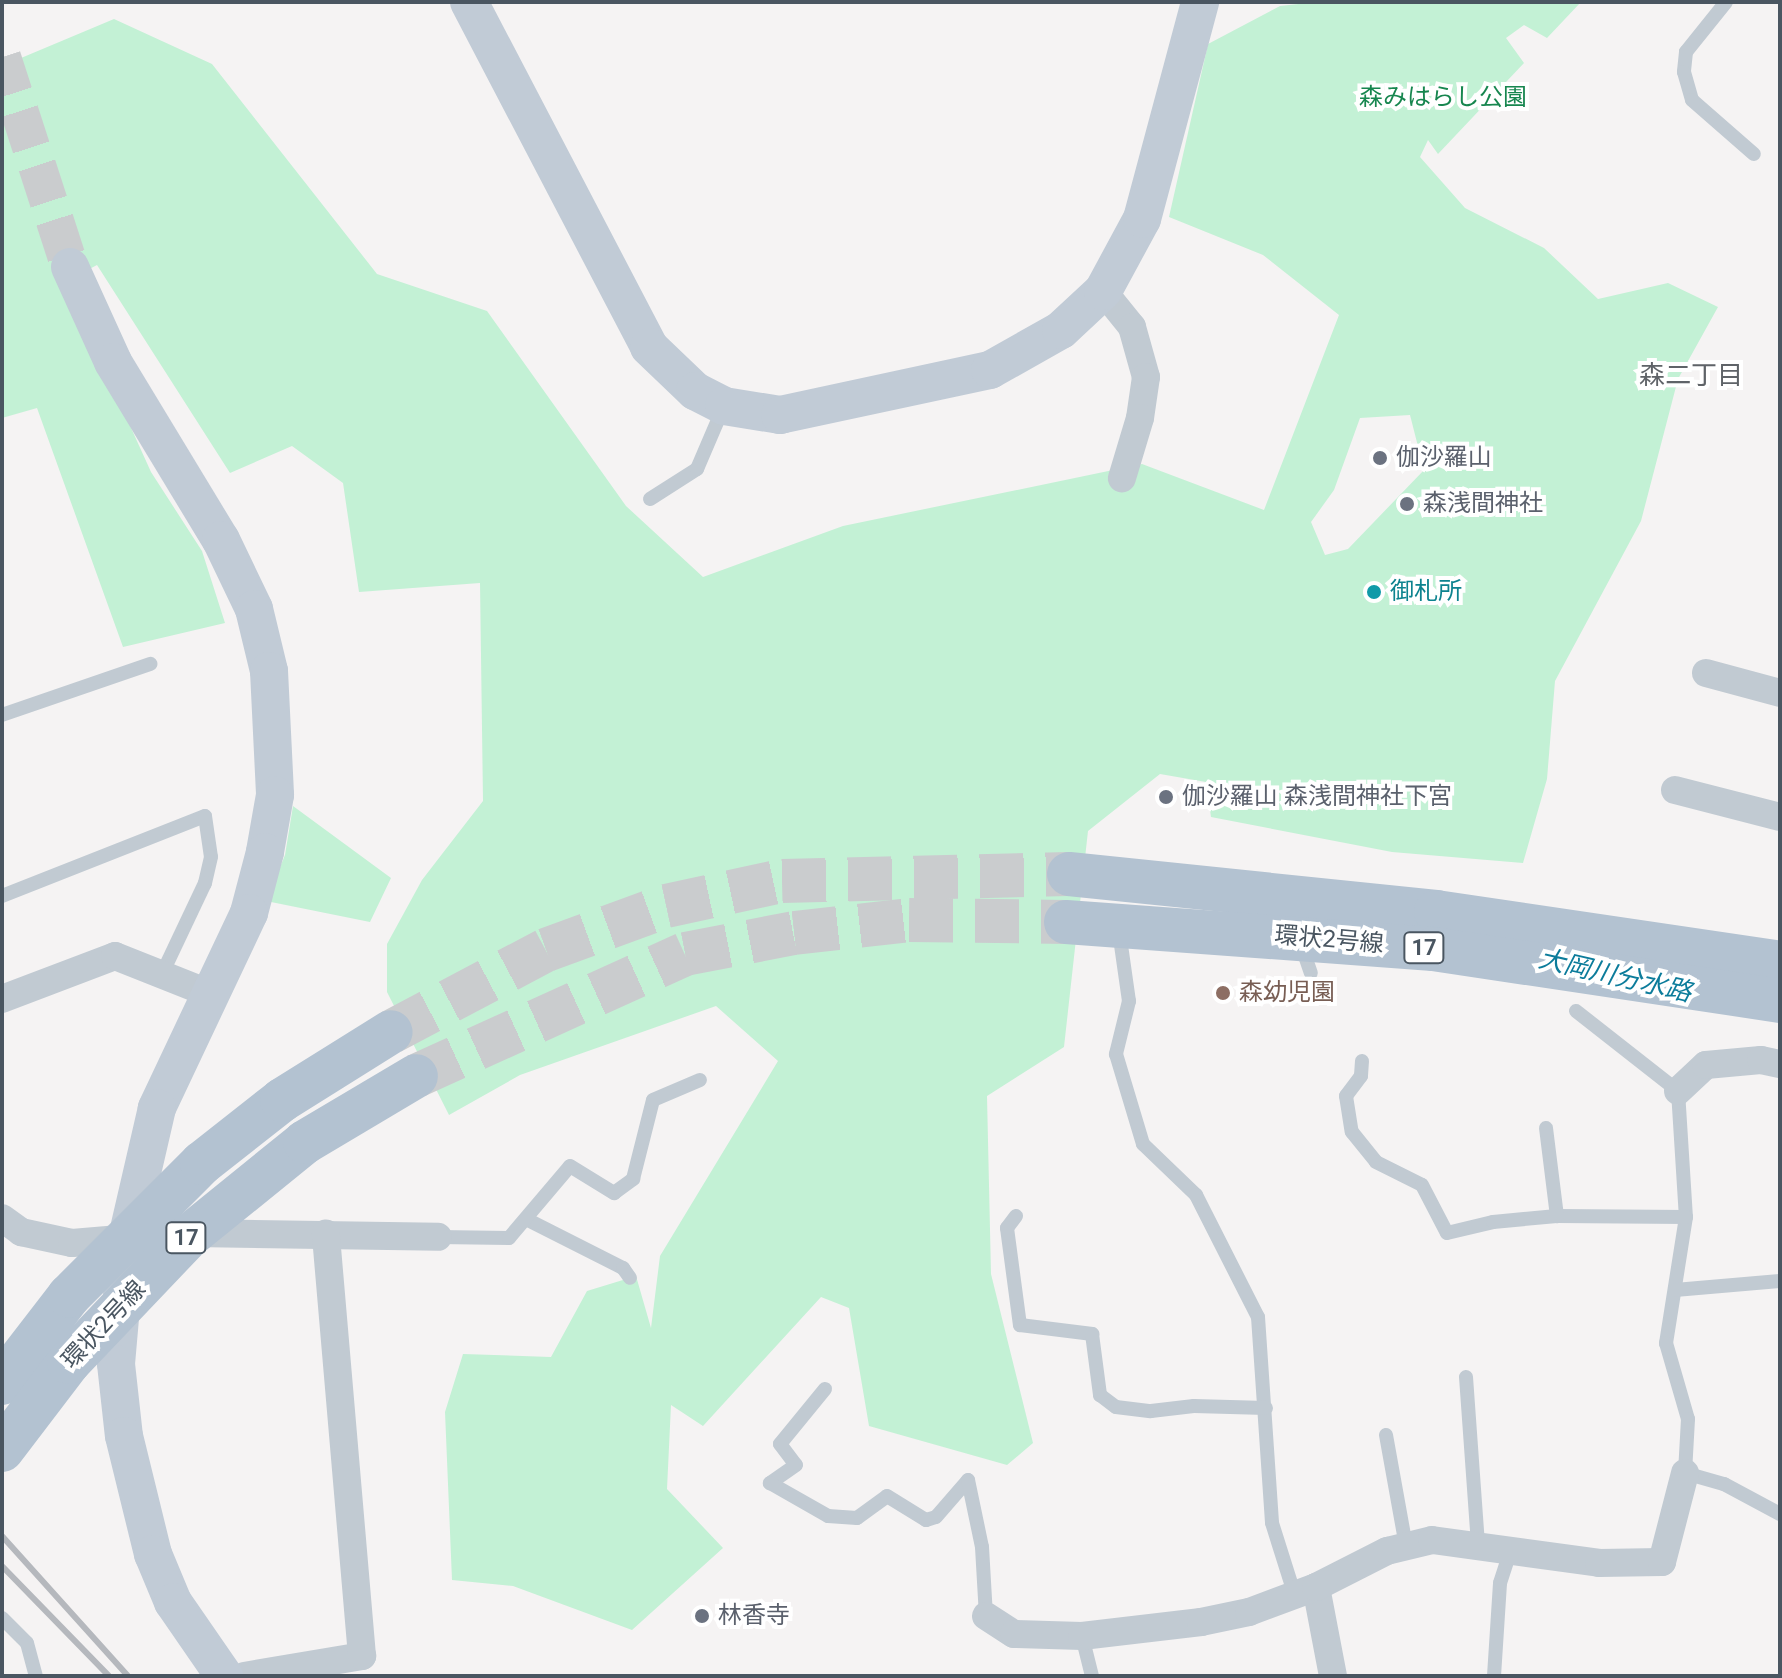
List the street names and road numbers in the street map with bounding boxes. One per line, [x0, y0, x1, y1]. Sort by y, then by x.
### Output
street label: 環状2号線 [1273, 921, 1385, 959]
road number: 17 [1402, 930, 1446, 966]
road number: 17 [164, 1220, 208, 1256]
street label: 環状2号線 [56, 1275, 152, 1375]

